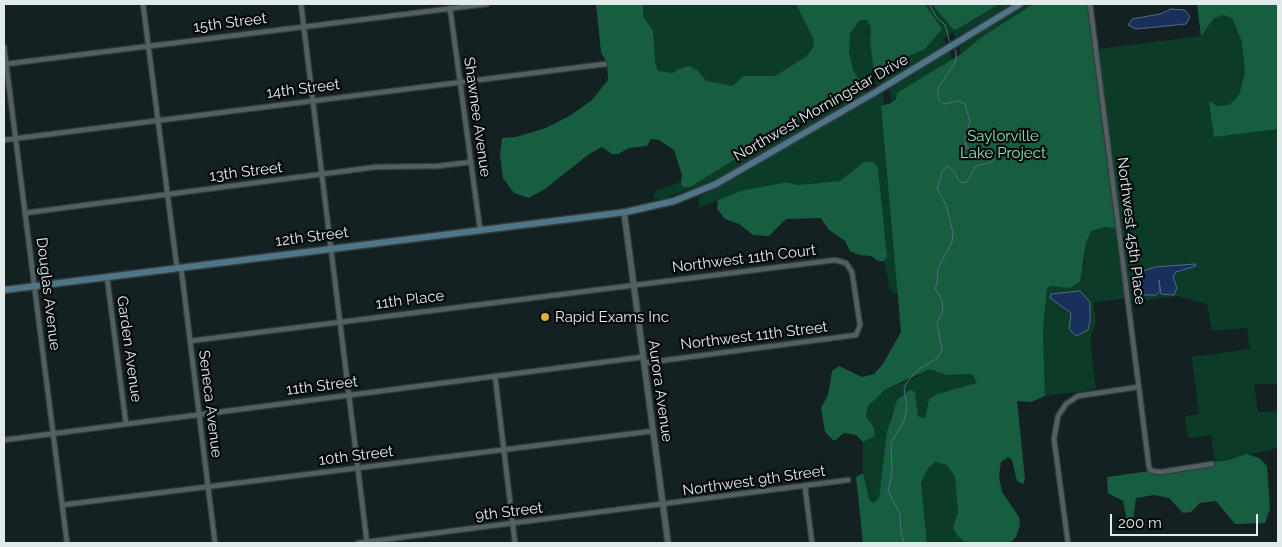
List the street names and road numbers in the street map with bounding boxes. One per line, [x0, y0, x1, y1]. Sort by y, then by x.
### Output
street label: 15th Street [192, 10, 268, 36]
street label: Northwest Morningstar Drive [730, 51, 912, 165]
street label: Shawnee Avenue [460, 56, 494, 178]
street label: 14th Street [265, 76, 341, 102]
street label: Northwest 45th Place [1113, 156, 1149, 306]
street label: 13th Street [208, 159, 284, 185]
street label: 12th Street [274, 224, 350, 250]
street label: Douglas Avenue [32, 236, 64, 352]
street label: Northwest 11th Court [671, 241, 817, 277]
street label: 11th Place [375, 287, 445, 313]
street label: Garden Avenue [113, 295, 145, 403]
street label: Northwest 11th Street [679, 318, 829, 354]
street label: Aurora Avenue [644, 339, 676, 443]
street label: Seneca Avenue [194, 349, 226, 459]
street label: 11th Street [285, 373, 359, 399]
street label: 10th Street [318, 443, 394, 469]
street label: Northwest 9th Street [681, 462, 827, 500]
street label: 9th Street [474, 499, 544, 525]

